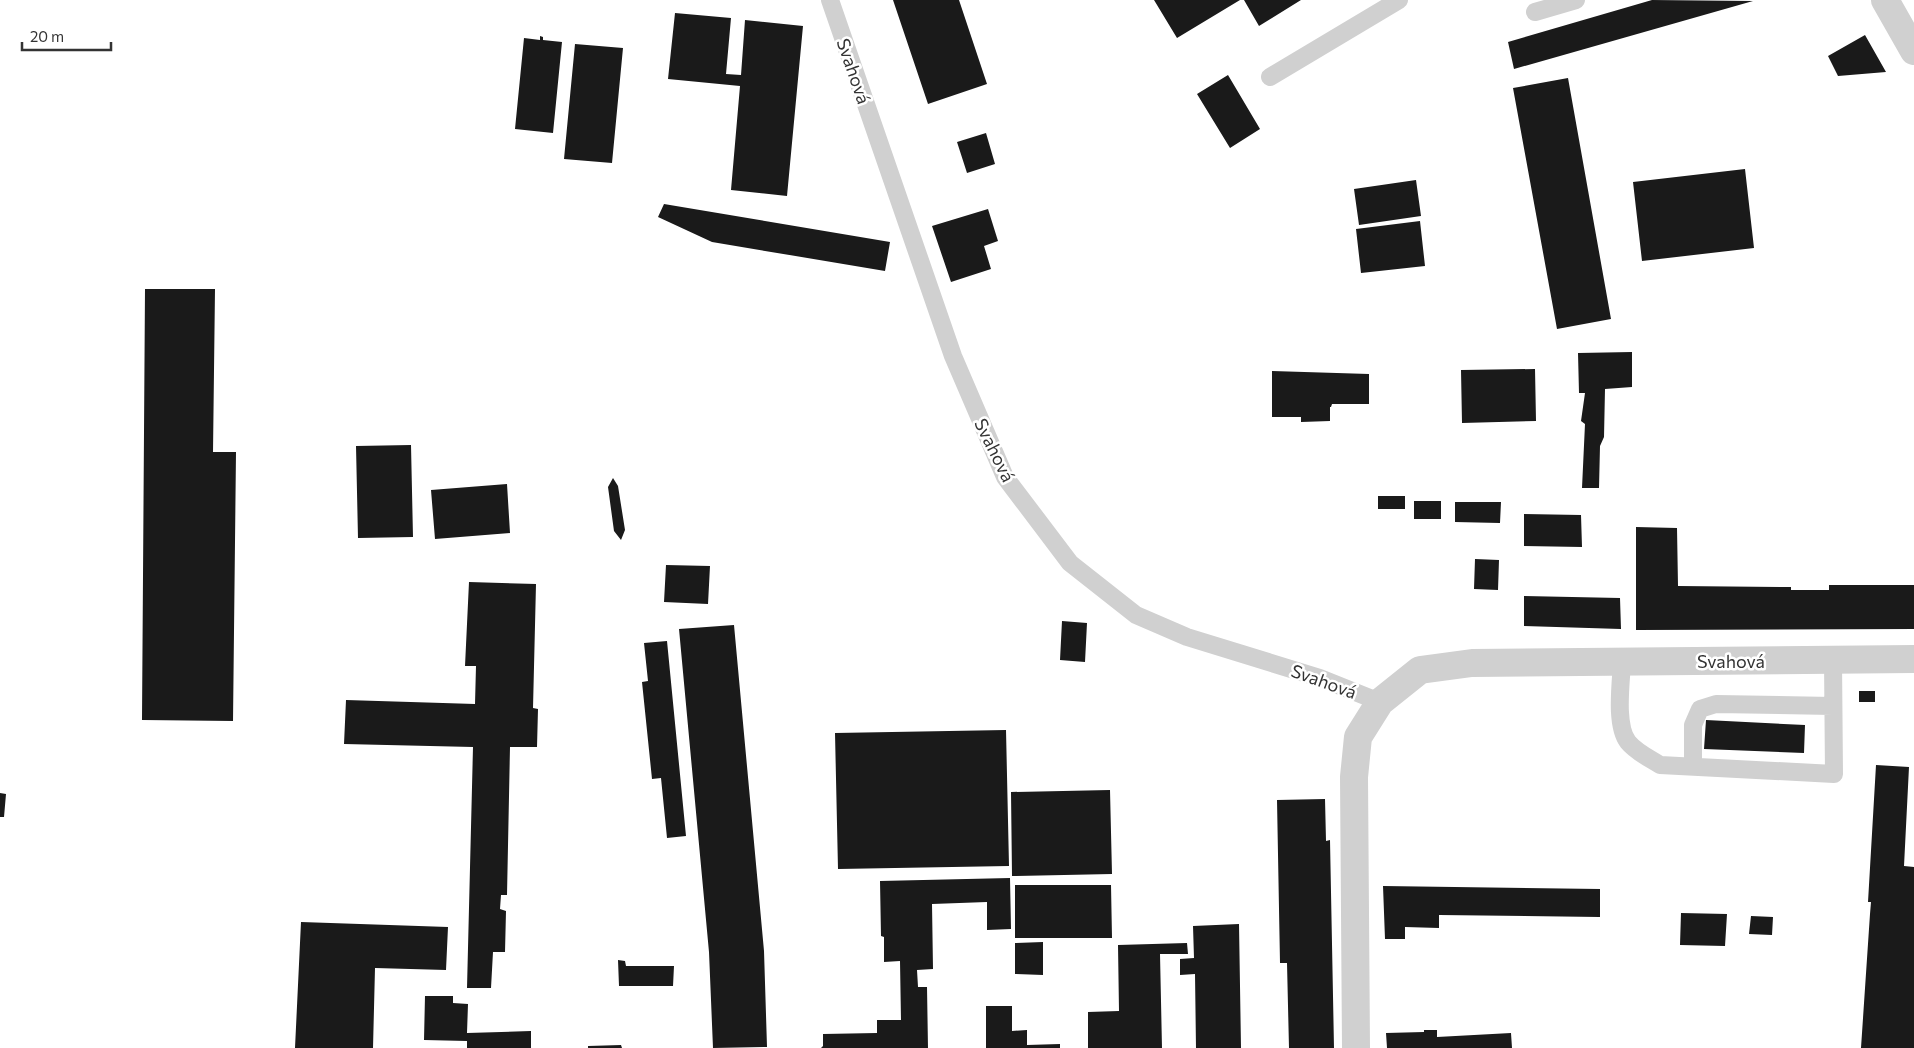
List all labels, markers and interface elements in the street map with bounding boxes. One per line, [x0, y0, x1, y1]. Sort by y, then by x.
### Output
scale bar [22, 20, 111, 52]
text: 20 m [30, 27, 64, 45]
street label: Svahová [833, 35, 875, 107]
street label: Svahová [970, 415, 1020, 485]
street label: Svahová [1697, 650, 1765, 672]
street label: Svahová [1288, 659, 1360, 703]

